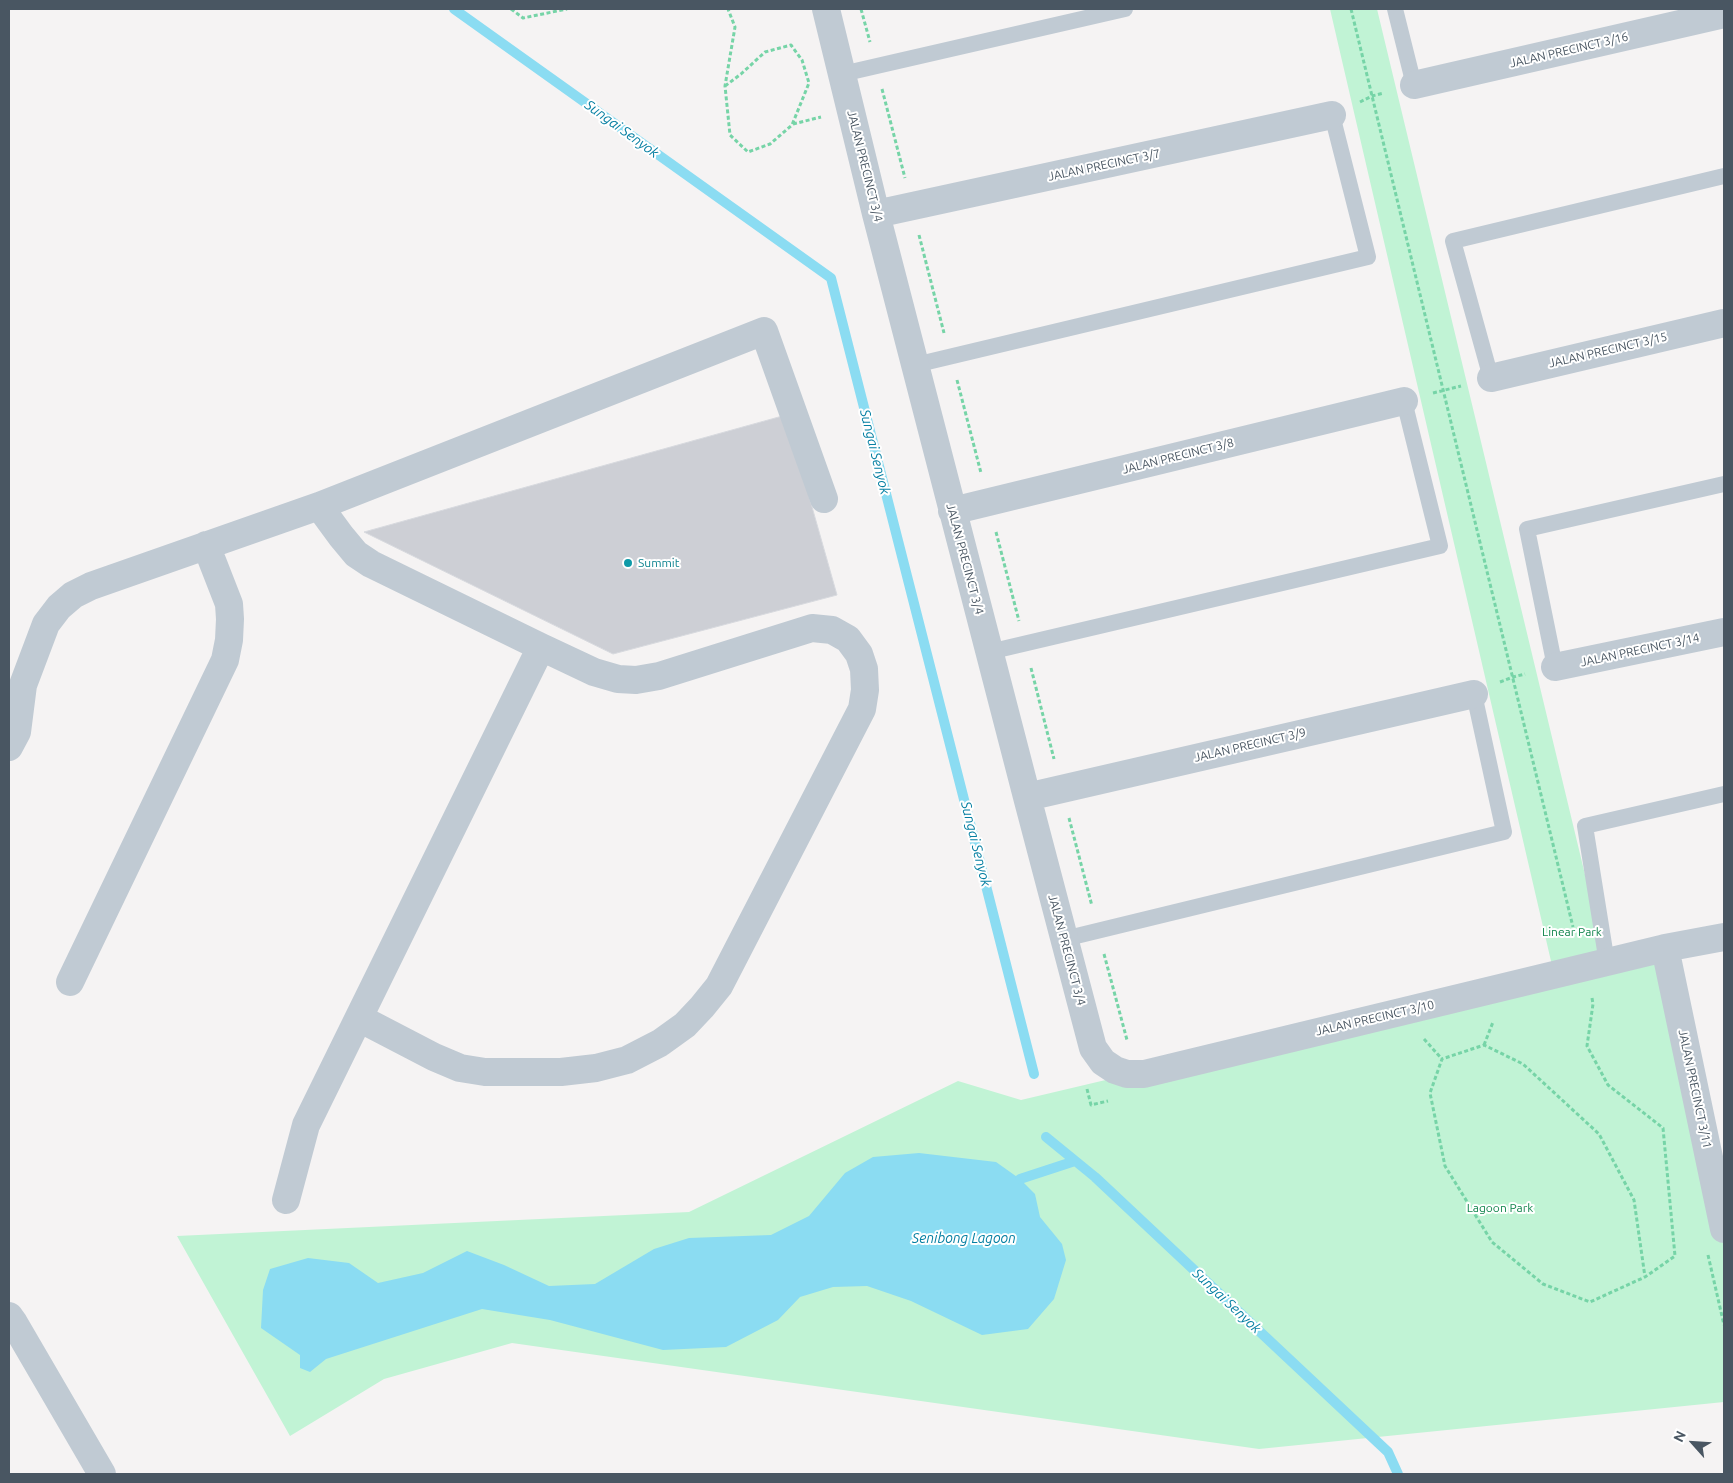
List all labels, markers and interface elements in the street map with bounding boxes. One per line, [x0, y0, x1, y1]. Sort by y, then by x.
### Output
street label: JALAN PRECINCT 3/16 [1508, 29, 1630, 71]
water label: Sungai Senyok [582, 96, 662, 162]
street label: JALAN PRECINCT 3/4 [844, 109, 886, 223]
street label: JALAN PRECINCT 3/7 [1047, 146, 1161, 184]
street label: JALAN PRECINCT 3/15 [1547, 329, 1669, 371]
water label: Sungai Senyok [856, 407, 894, 497]
street label: JALAN PRECINCT 3/8 [1121, 435, 1235, 477]
street label: JALAN PRECINCT 3/4 [943, 502, 987, 616]
place label: Summit [638, 556, 679, 570]
marker: Summit [622, 557, 634, 569]
street label: JALAN PRECINCT 3/14 [1579, 630, 1701, 670]
street label: JALAN PRECINCT 3/9 [1193, 725, 1307, 765]
water label: Sungai Senyok [957, 799, 995, 889]
street label: JALAN PRECINCT 3/4 [1045, 893, 1089, 1007]
park label: Linear Park [1542, 925, 1602, 939]
street label: JALAN PRECINCT 3/10 [1314, 997, 1436, 1039]
street label: JALAN PRECINCT 3/11 [1675, 1028, 1715, 1150]
park label: Lagoon Park [1467, 1201, 1533, 1215]
water label: Senibong Lagoon [912, 1230, 1016, 1246]
water label: Sungai Senyok [1189, 1265, 1265, 1337]
north arrow [1668, 1418, 1718, 1468]
text: N [1670, 1428, 1689, 1445]

